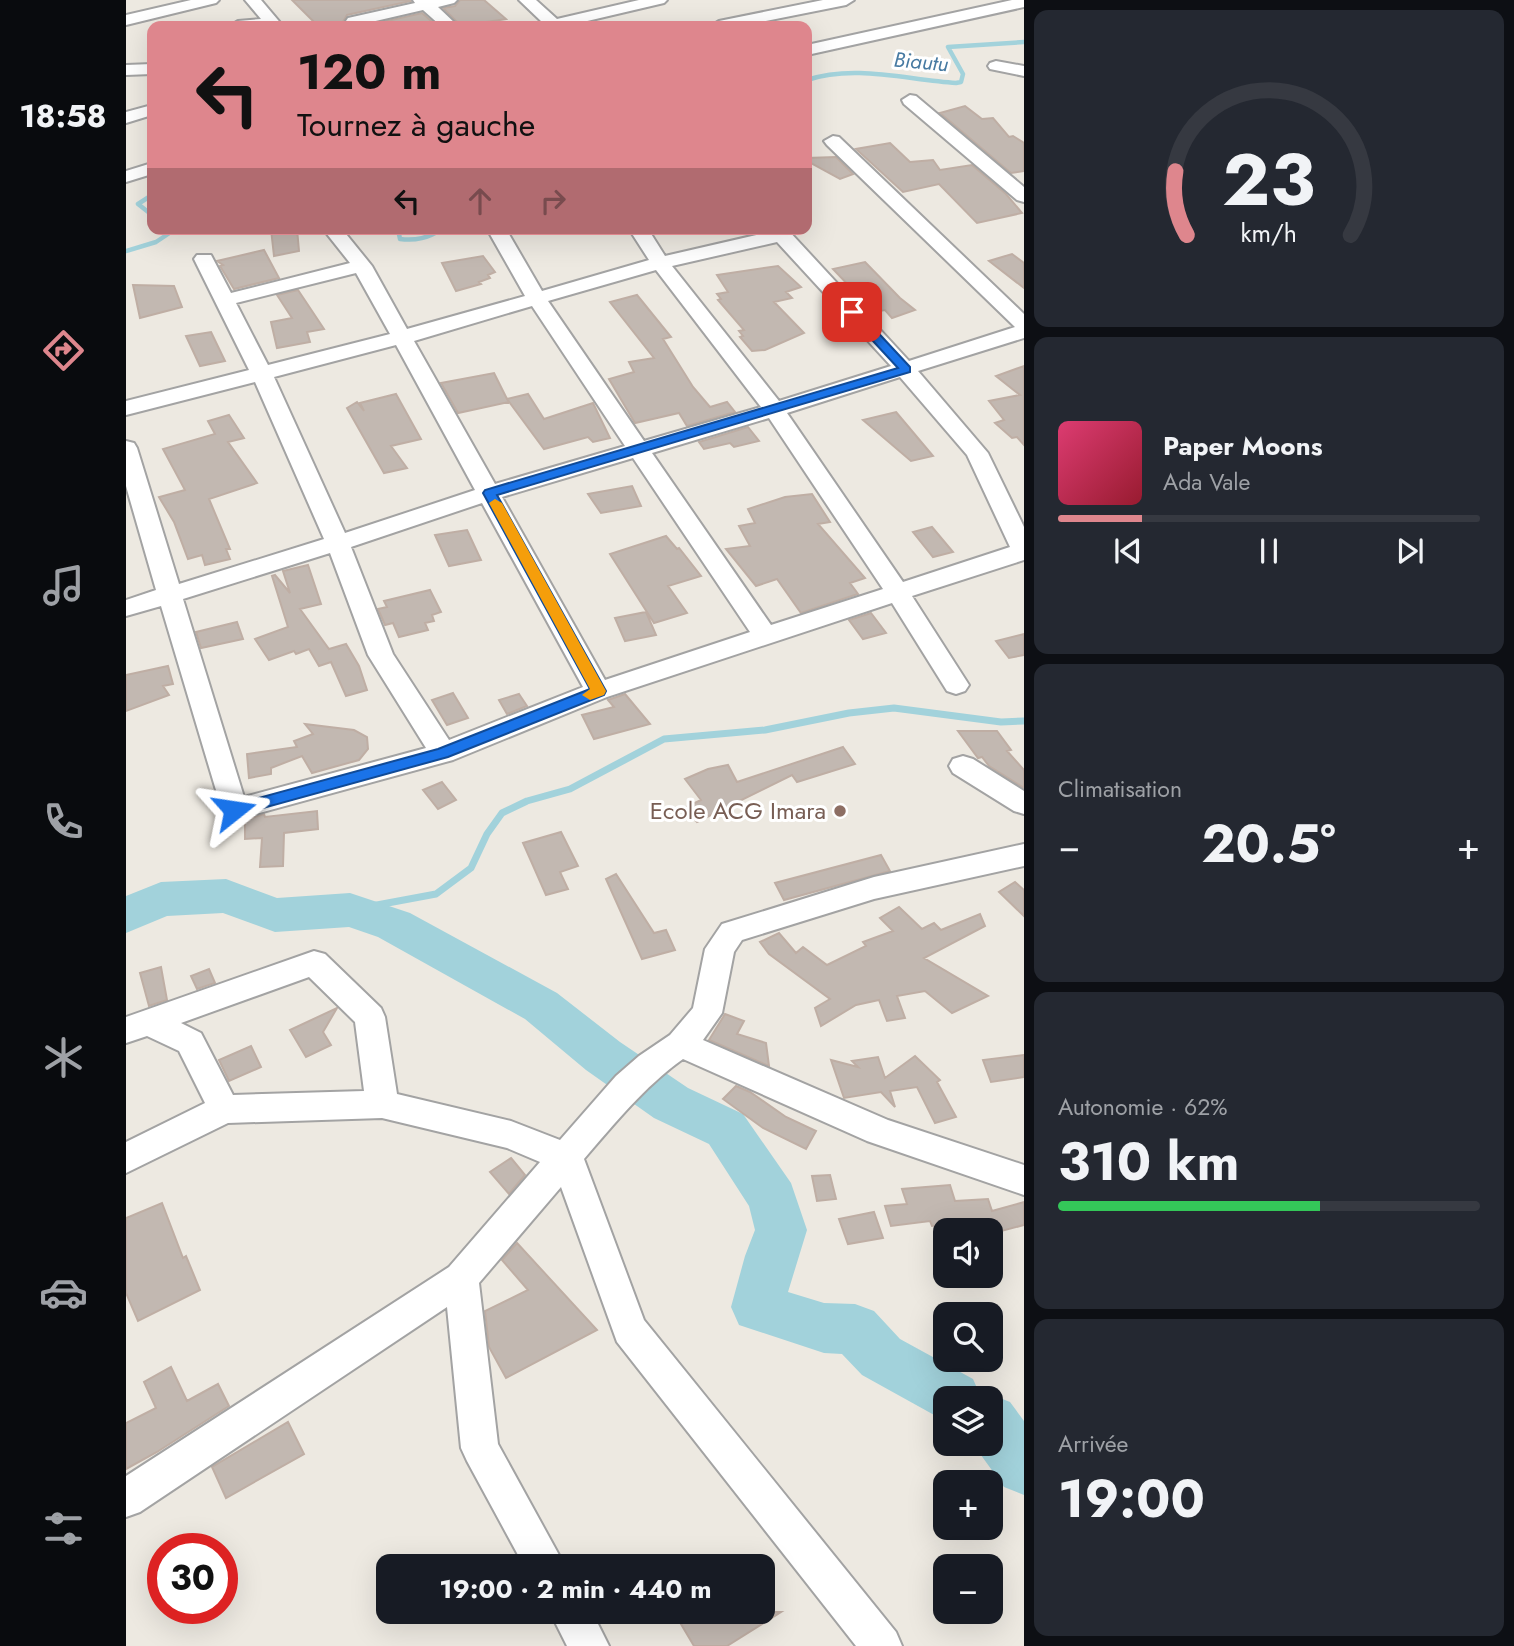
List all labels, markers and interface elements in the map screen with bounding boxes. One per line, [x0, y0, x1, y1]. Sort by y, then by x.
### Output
text: 120 m [297, 37, 441, 107]
water label: Biautu [893, 45, 950, 79]
icon: left [182, 49, 273, 140]
text: 18:58 [19, 93, 107, 139]
text: Tournez à gauche [297, 102, 535, 148]
text: 23 [1223, 127, 1315, 232]
icon: left [388, 182, 426, 220]
icon: ahead [461, 182, 499, 220]
icon: right [534, 182, 572, 220]
text: km/h [1241, 214, 1297, 250]
pin [822, 282, 882, 342]
icon: arrive [833, 293, 871, 331]
icon: directions [39, 326, 88, 375]
text: Paper Moons [1163, 427, 1323, 465]
text: Ada Vale [1163, 465, 1250, 499]
icon: previous [1109, 532, 1147, 570]
icon: pause [1250, 532, 1288, 570]
icon: next [1391, 532, 1429, 570]
icon: music [39, 561, 88, 610]
text: Climatisation [1058, 772, 1182, 806]
position arrow [197, 773, 271, 847]
place label: Ecole ACG Imara [650, 793, 826, 828]
icon: phone [39, 797, 88, 846]
marker: Ecole ACG Imara [832, 803, 848, 819]
text: 20.5° [1201, 806, 1336, 882]
text: − [1058, 818, 1080, 873]
text: + [1457, 818, 1480, 873]
icon: climate [39, 1033, 88, 1082]
text: Autonomie · 62% [1058, 1090, 1228, 1124]
text: 310 km [1058, 1124, 1239, 1200]
map controls [933, 1218, 1003, 1624]
button: sound [933, 1218, 1003, 1288]
icon: car [39, 1268, 88, 1317]
button: search [933, 1302, 1003, 1372]
button: layers [933, 1386, 1003, 1456]
text: Arrivée [1058, 1427, 1128, 1461]
text: 19:00 [1058, 1461, 1205, 1537]
button: + [933, 1470, 1003, 1540]
icon: filters [39, 1504, 88, 1553]
speed limit sign: 30 [147, 1533, 238, 1624]
button: − [933, 1554, 1003, 1624]
text: 19:00 · 2 min · 440 m [439, 1570, 712, 1608]

